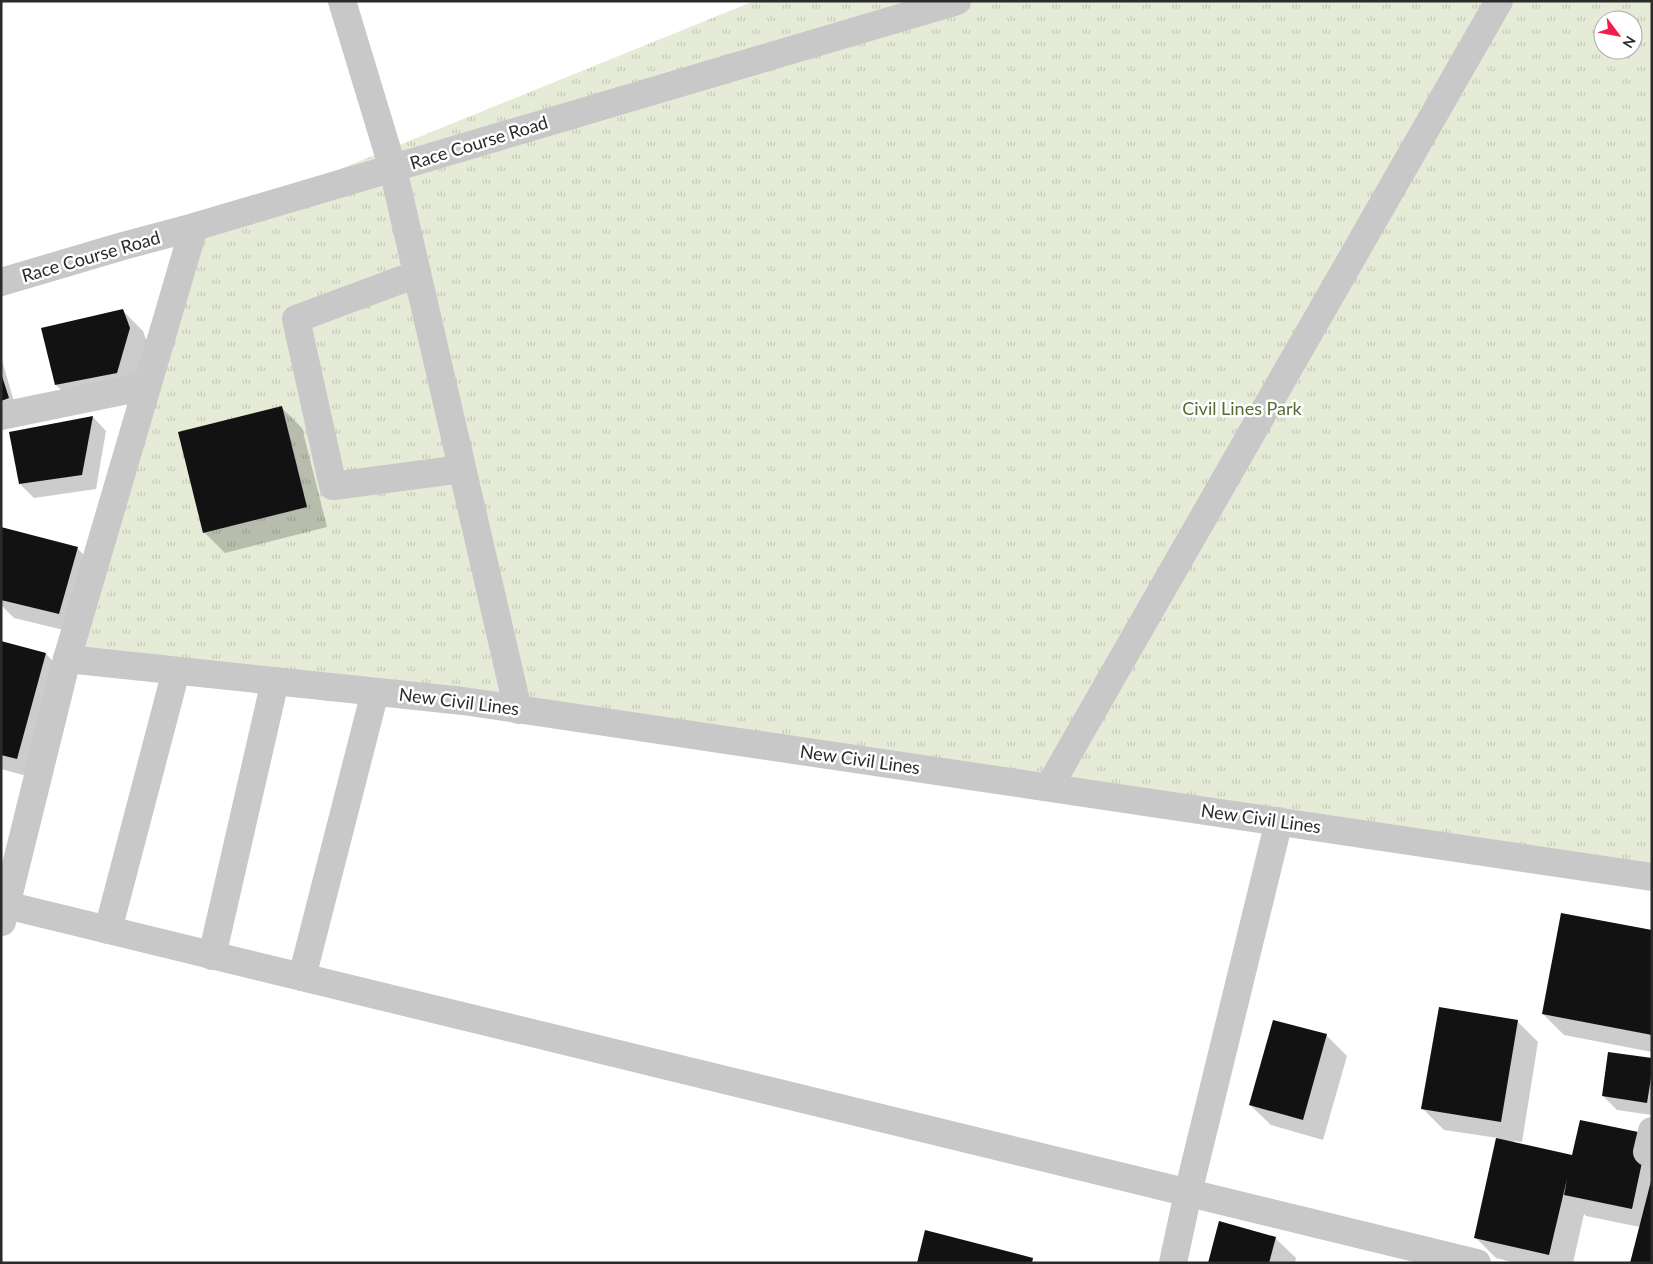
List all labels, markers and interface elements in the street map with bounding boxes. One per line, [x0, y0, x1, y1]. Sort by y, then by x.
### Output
north arrow [1593, 10, 1643, 60]
text: N [1619, 33, 1640, 51]
street label: Race Course Road [407, 111, 550, 173]
street label: Race Course Road [19, 226, 163, 286]
park label: Civil Lines Park [1182, 397, 1303, 419]
street label: New Civil Lines [398, 683, 521, 719]
street label: New Civil Lines [799, 740, 922, 778]
street label: New Civil Lines [1200, 799, 1323, 837]

